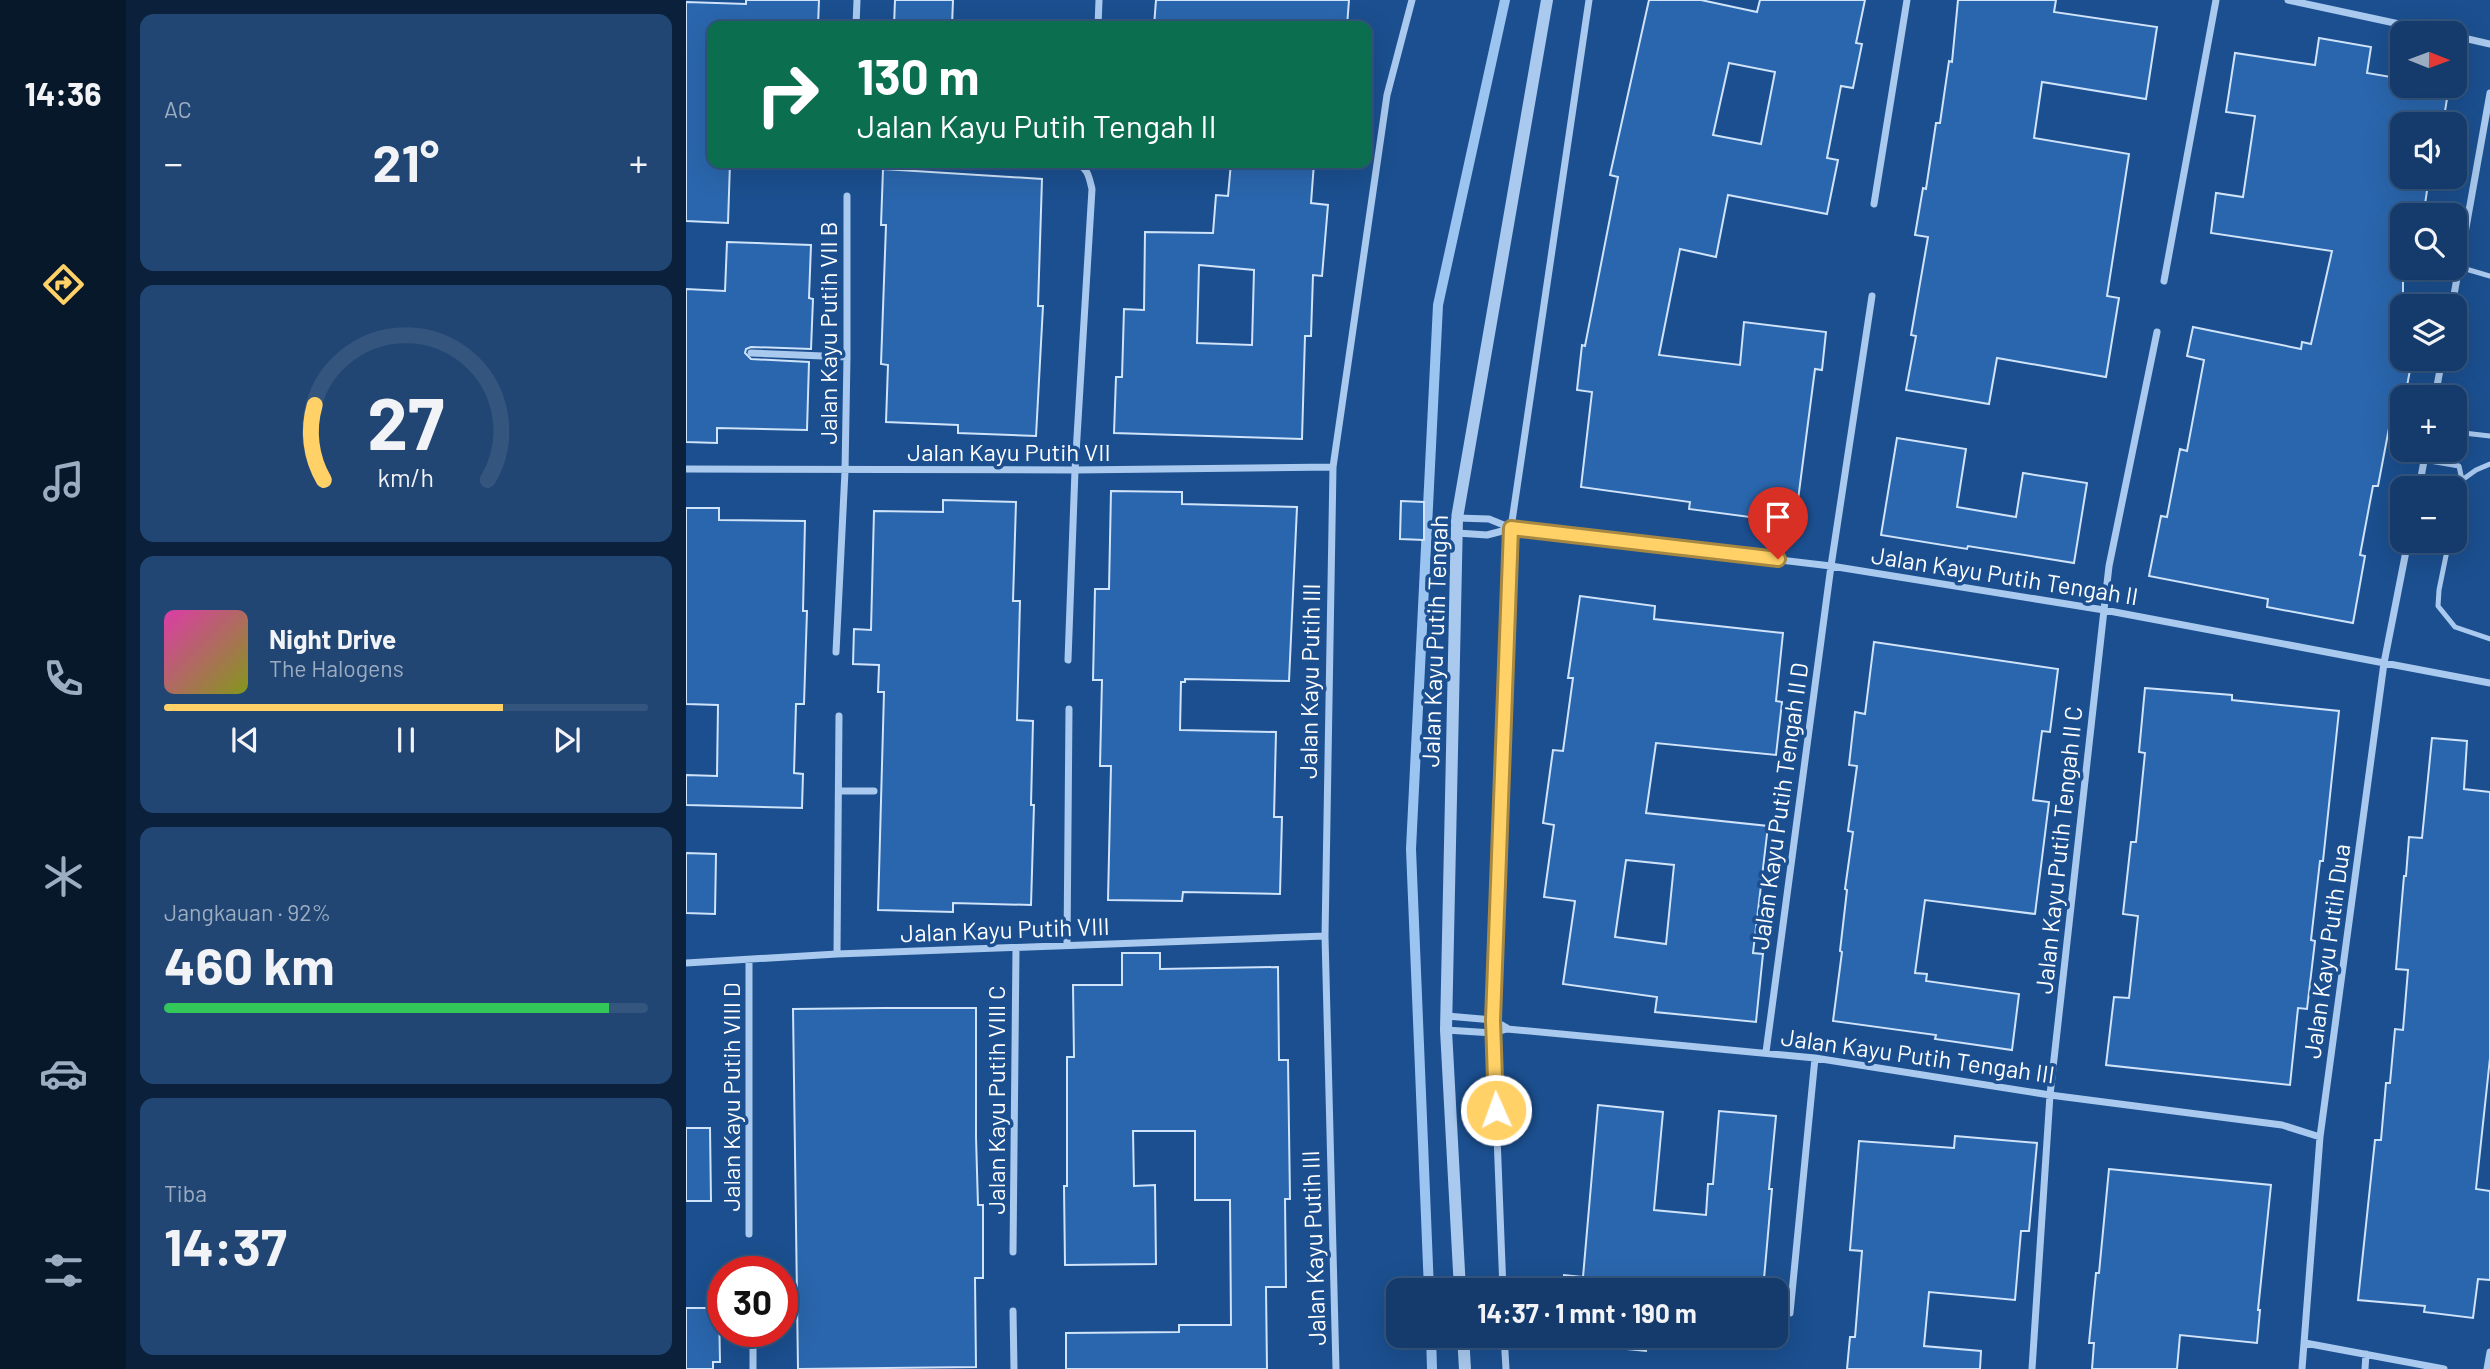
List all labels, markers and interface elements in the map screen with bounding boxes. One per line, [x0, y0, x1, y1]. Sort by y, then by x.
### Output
north arrow [2390, 21, 2468, 98]
map controls [2390, 21, 2467, 553]
text: 130 m [857, 46, 979, 105]
icon: right [742, 49, 833, 140]
text: 14:36 [25, 74, 101, 112]
text: AC [164, 95, 192, 123]
text: Jalan Kayu Putih Tengah II [857, 106, 1217, 144]
button: sound [2390, 112, 2467, 189]
text: 21° [373, 130, 439, 192]
text: − [164, 139, 183, 185]
text: + [629, 139, 648, 185]
button: search [2390, 203, 2467, 280]
street label: Jalan Kayu Putih VII B [813, 221, 842, 445]
icon: directions [39, 260, 88, 309]
button: layers [2390, 294, 2467, 371]
text: 27 [368, 377, 444, 465]
button: + [2390, 385, 2467, 462]
street label: Jalan Kayu Putih VII [907, 437, 1111, 466]
icon: music [39, 457, 88, 506]
text: km/h [378, 461, 434, 491]
button: − [2390, 476, 2467, 553]
pin [1748, 487, 1808, 559]
icon: arrive [1759, 498, 1797, 536]
street label: Jalan Kayu Putih Tengah [1415, 514, 1453, 768]
street label: Jalan Kayu Putih Tengah II [1869, 540, 2141, 610]
street label: Jalan Kayu Putih III [1293, 583, 1325, 779]
text: Night Drive [269, 623, 396, 654]
icon: phone [39, 654, 88, 703]
text: The Halogens [269, 654, 404, 682]
street label: Jalan Kayu Putih Tengah II D [1745, 661, 1813, 951]
street label: Jalan Kayu Putih Tengah II C [2028, 705, 2088, 995]
icon: previous [226, 721, 264, 759]
icon: pause [387, 721, 425, 759]
icon: next [548, 721, 586, 759]
street label: Jalan Kayu Putih Dua [2297, 842, 2355, 1060]
icon: climate [39, 852, 88, 901]
text: Jangkauan · 92% [164, 898, 331, 926]
street label: Jalan Kayu Putih VIII [900, 911, 1110, 947]
text: 460 km [164, 933, 335, 995]
street label: Jalan Kayu Putih VIII D [716, 982, 745, 1212]
street label: Jalan Kayu Putih VIII C [981, 986, 1010, 1214]
street label: Jalan Kayu Putih Tengah III [1779, 1021, 2057, 1089]
icon: car [39, 1049, 88, 1098]
position arrow [1459, 1073, 1533, 1147]
street label: Jalan Kayu Putih III [1295, 1150, 1331, 1346]
text: Tiba [164, 1179, 207, 1207]
text: 14:37 [164, 1214, 287, 1276]
icon: filters [39, 1246, 88, 1295]
speed limit sign: 30 [707, 1256, 798, 1347]
text: 14:37 · 1 mnt · 190 m [1477, 1297, 1697, 1328]

